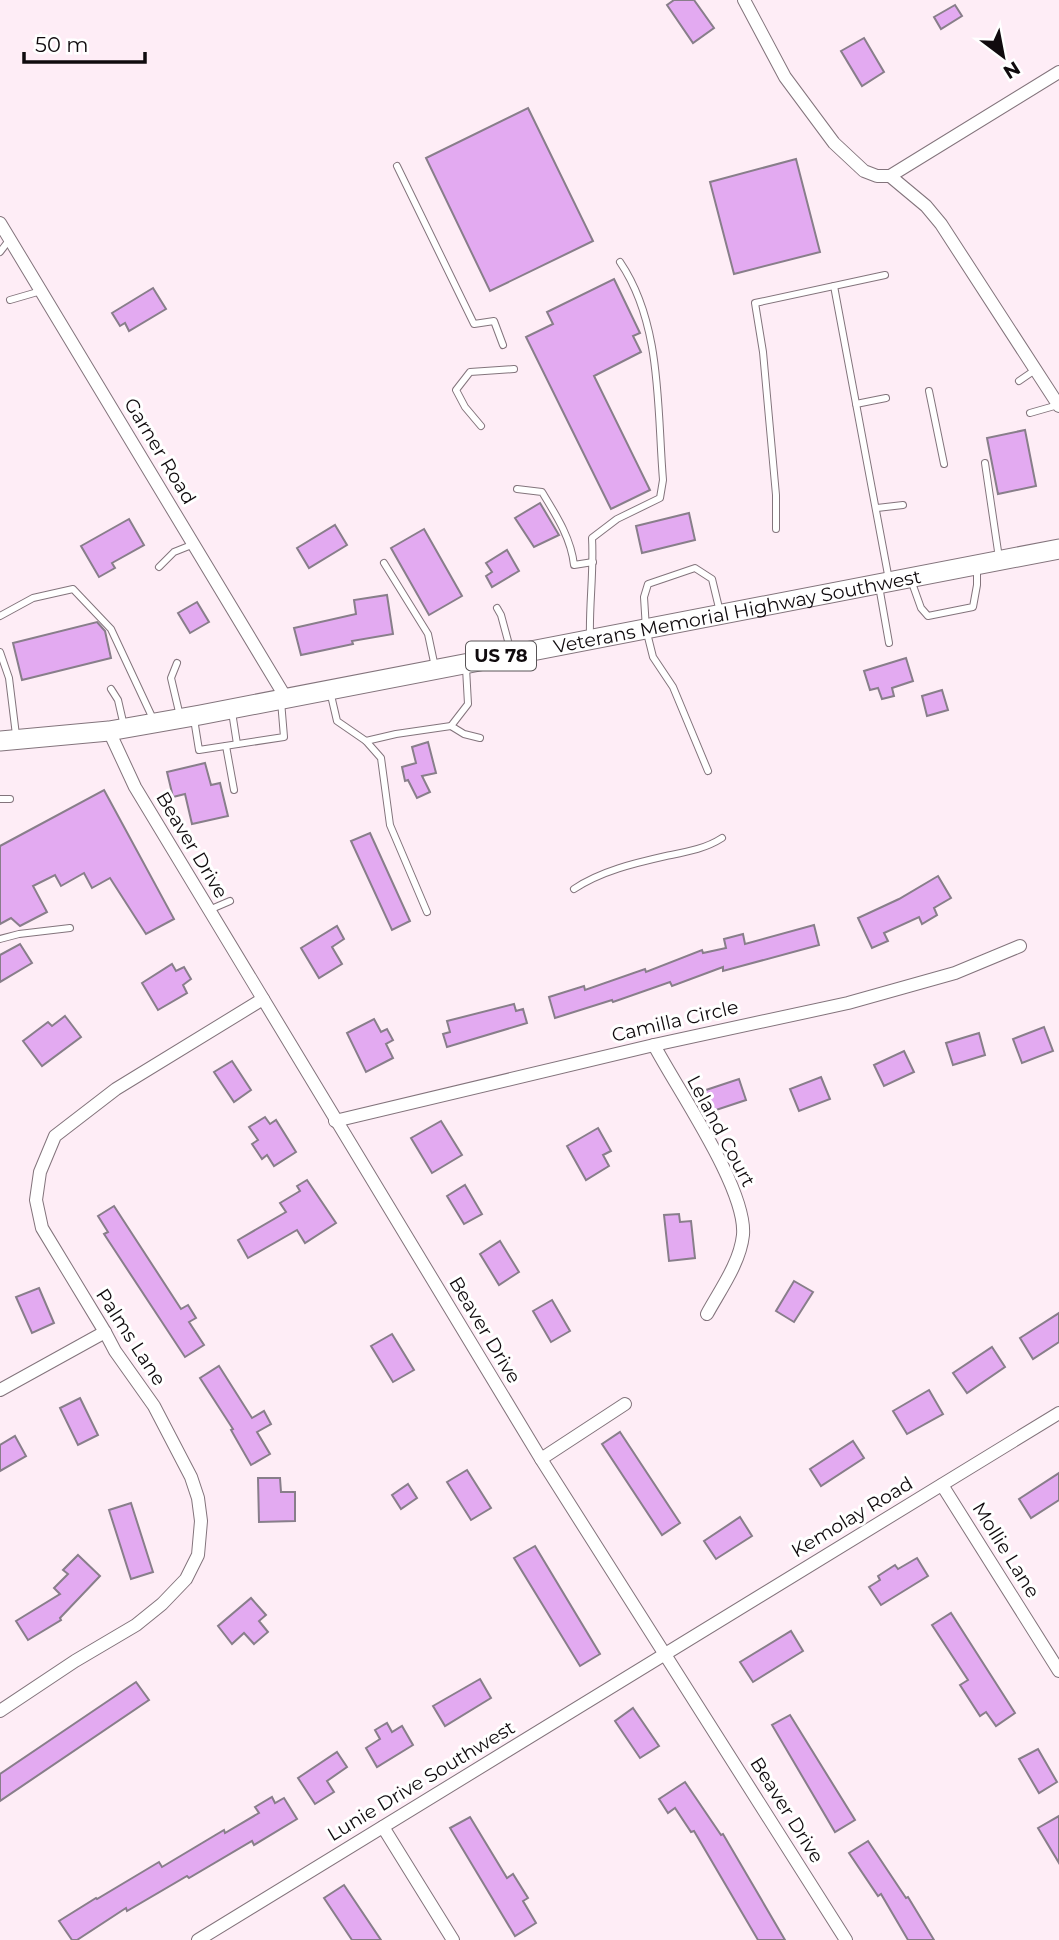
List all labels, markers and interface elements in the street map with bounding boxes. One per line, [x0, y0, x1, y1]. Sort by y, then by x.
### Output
scale bar [24, 21, 145, 65]
north arrow [968, 21, 1038, 91]
text: 50 m [35, 32, 89, 57]
text: N [999, 56, 1024, 84]
street label: Garner Road [119, 394, 201, 508]
street label: Veterans Memorial Highway Southwest [552, 564, 923, 658]
road number: US 78 [466, 642, 536, 670]
street label: Beaver Drive [151, 787, 233, 903]
street label: Camilla Circle [609, 995, 741, 1047]
street label: Leland Court [682, 1071, 760, 1191]
street label: Beaver Drive [444, 1272, 526, 1388]
street label: Palms Lane [91, 1284, 171, 1390]
street label: Kemolay Road [787, 1472, 917, 1562]
street label: Mollie Lane [967, 1498, 1045, 1602]
street label: Lunie Drive Southwest [323, 1716, 519, 1846]
street label: Beaver Drive [745, 1753, 829, 1867]

